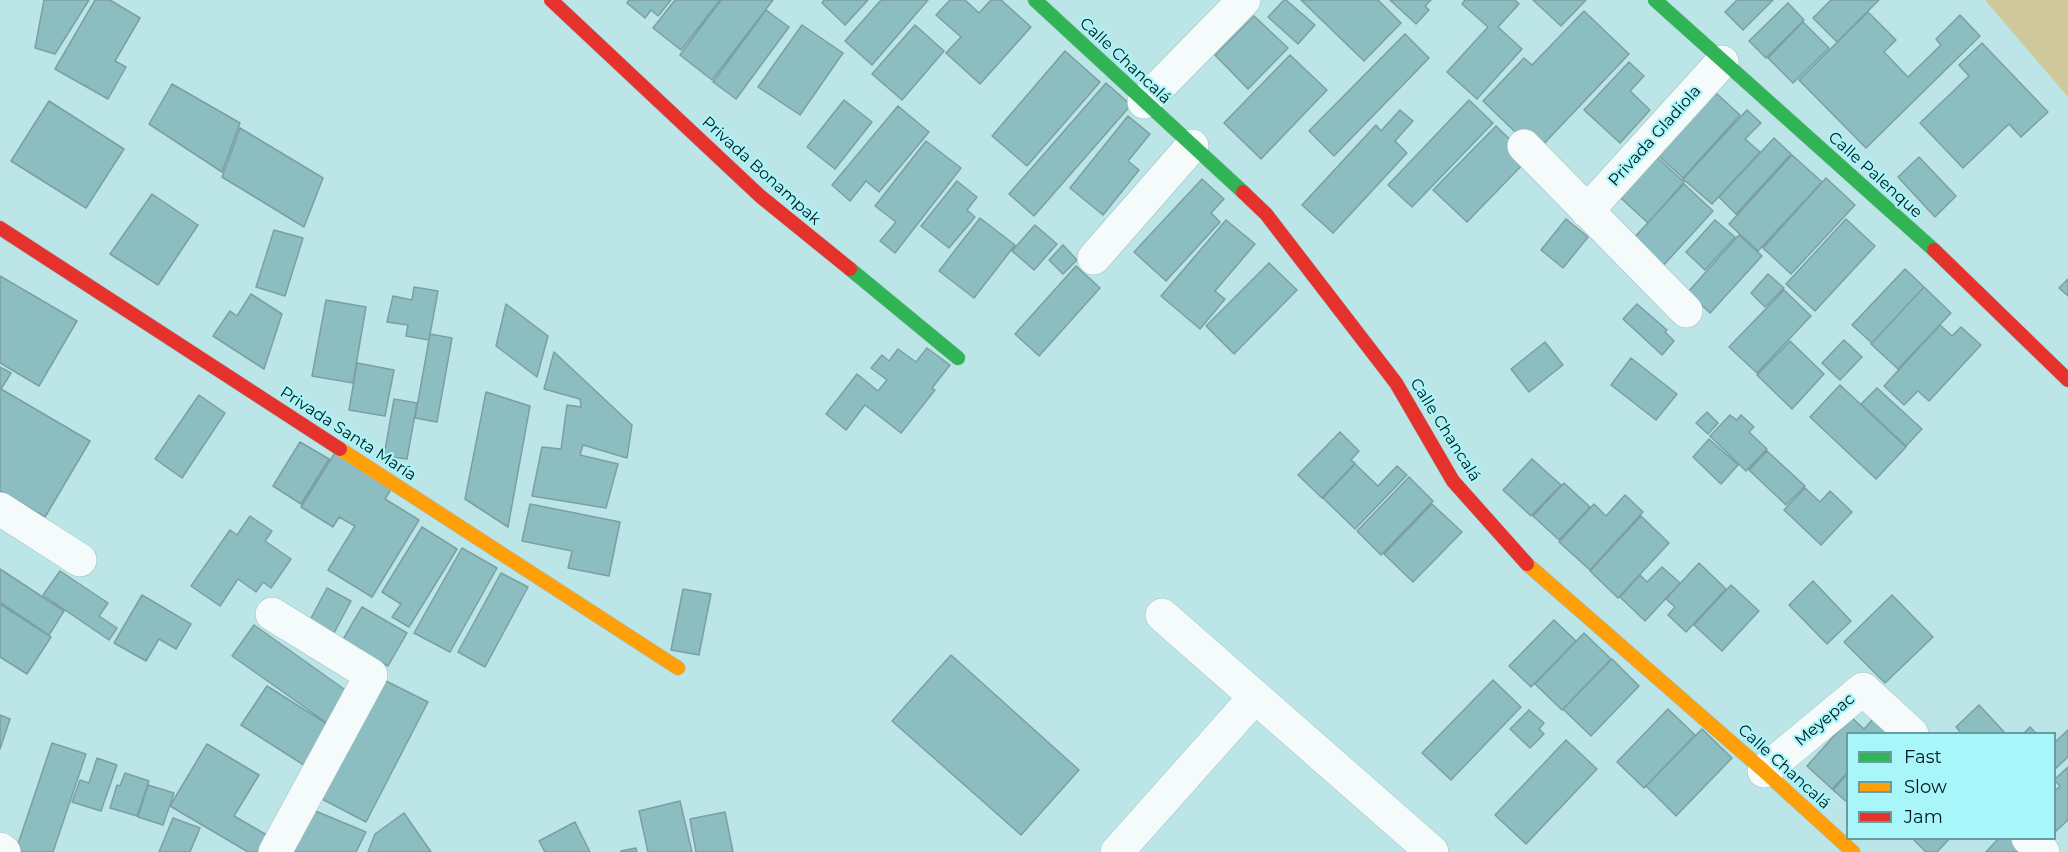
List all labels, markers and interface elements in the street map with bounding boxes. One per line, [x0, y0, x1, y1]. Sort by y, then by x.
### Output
street label: Calle Chancalá [1075, 14, 1175, 108]
street label: Privada Gladiola [1605, 82, 1705, 190]
street label: Privada Bonampak [698, 113, 824, 229]
street label: Calle Palenque [1824, 128, 1926, 222]
street label: Calle Chancalá [1406, 375, 1484, 485]
street label: Privada Santa María [276, 383, 420, 485]
street label: Meyepac [1791, 689, 1859, 751]
street label: Calle Chancalá [1734, 720, 1834, 814]
legend [1846, 732, 2056, 840]
text: Fast [1904, 746, 1942, 768]
text: Slow [1904, 776, 1947, 798]
text: Jam [1904, 806, 1943, 828]

